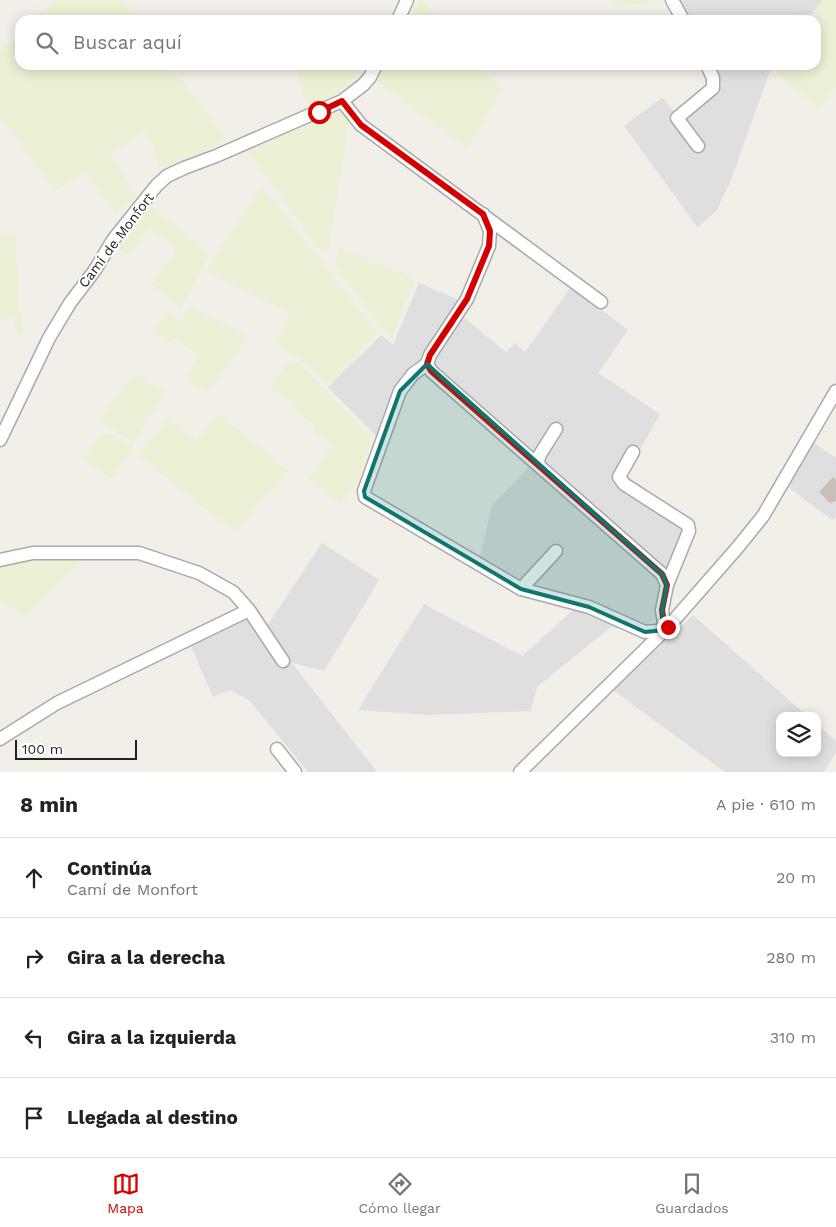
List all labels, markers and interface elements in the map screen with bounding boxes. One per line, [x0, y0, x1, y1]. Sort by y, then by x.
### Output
search box [15, 15, 821, 70]
icon: search [33, 29, 61, 57]
text: Buscar aquí [73, 31, 182, 54]
route start [308, 101, 331, 124]
street label: Camí de Monfort [75, 189, 157, 291]
route end [657, 616, 680, 639]
map controls [776, 712, 821, 757]
button: layers [776, 712, 821, 757]
scale bar [15, 737, 138, 760]
text: 100 m [22, 741, 63, 757]
text: 8 min [20, 792, 78, 817]
text: A pie · 610 m [716, 795, 816, 814]
text: Continúa [67, 857, 151, 880]
icon: ahead [20, 864, 48, 892]
text: 20 m [776, 868, 816, 887]
text: Camí de Monfort [67, 880, 198, 899]
icon: right [20, 944, 48, 972]
text: Gira a la derecha [67, 946, 225, 969]
text: 280 m [766, 948, 816, 967]
icon: left [20, 1024, 48, 1052]
text: Gira a la izquierda [67, 1026, 236, 1049]
text: 310 m [770, 1028, 816, 1047]
icon: arrive [20, 1104, 48, 1132]
text: Llegada al destino [67, 1106, 238, 1129]
tab: Mapa [107, 1170, 144, 1216]
tab: Cómo llegar [358, 1170, 441, 1216]
tab: Guardados [655, 1170, 729, 1216]

